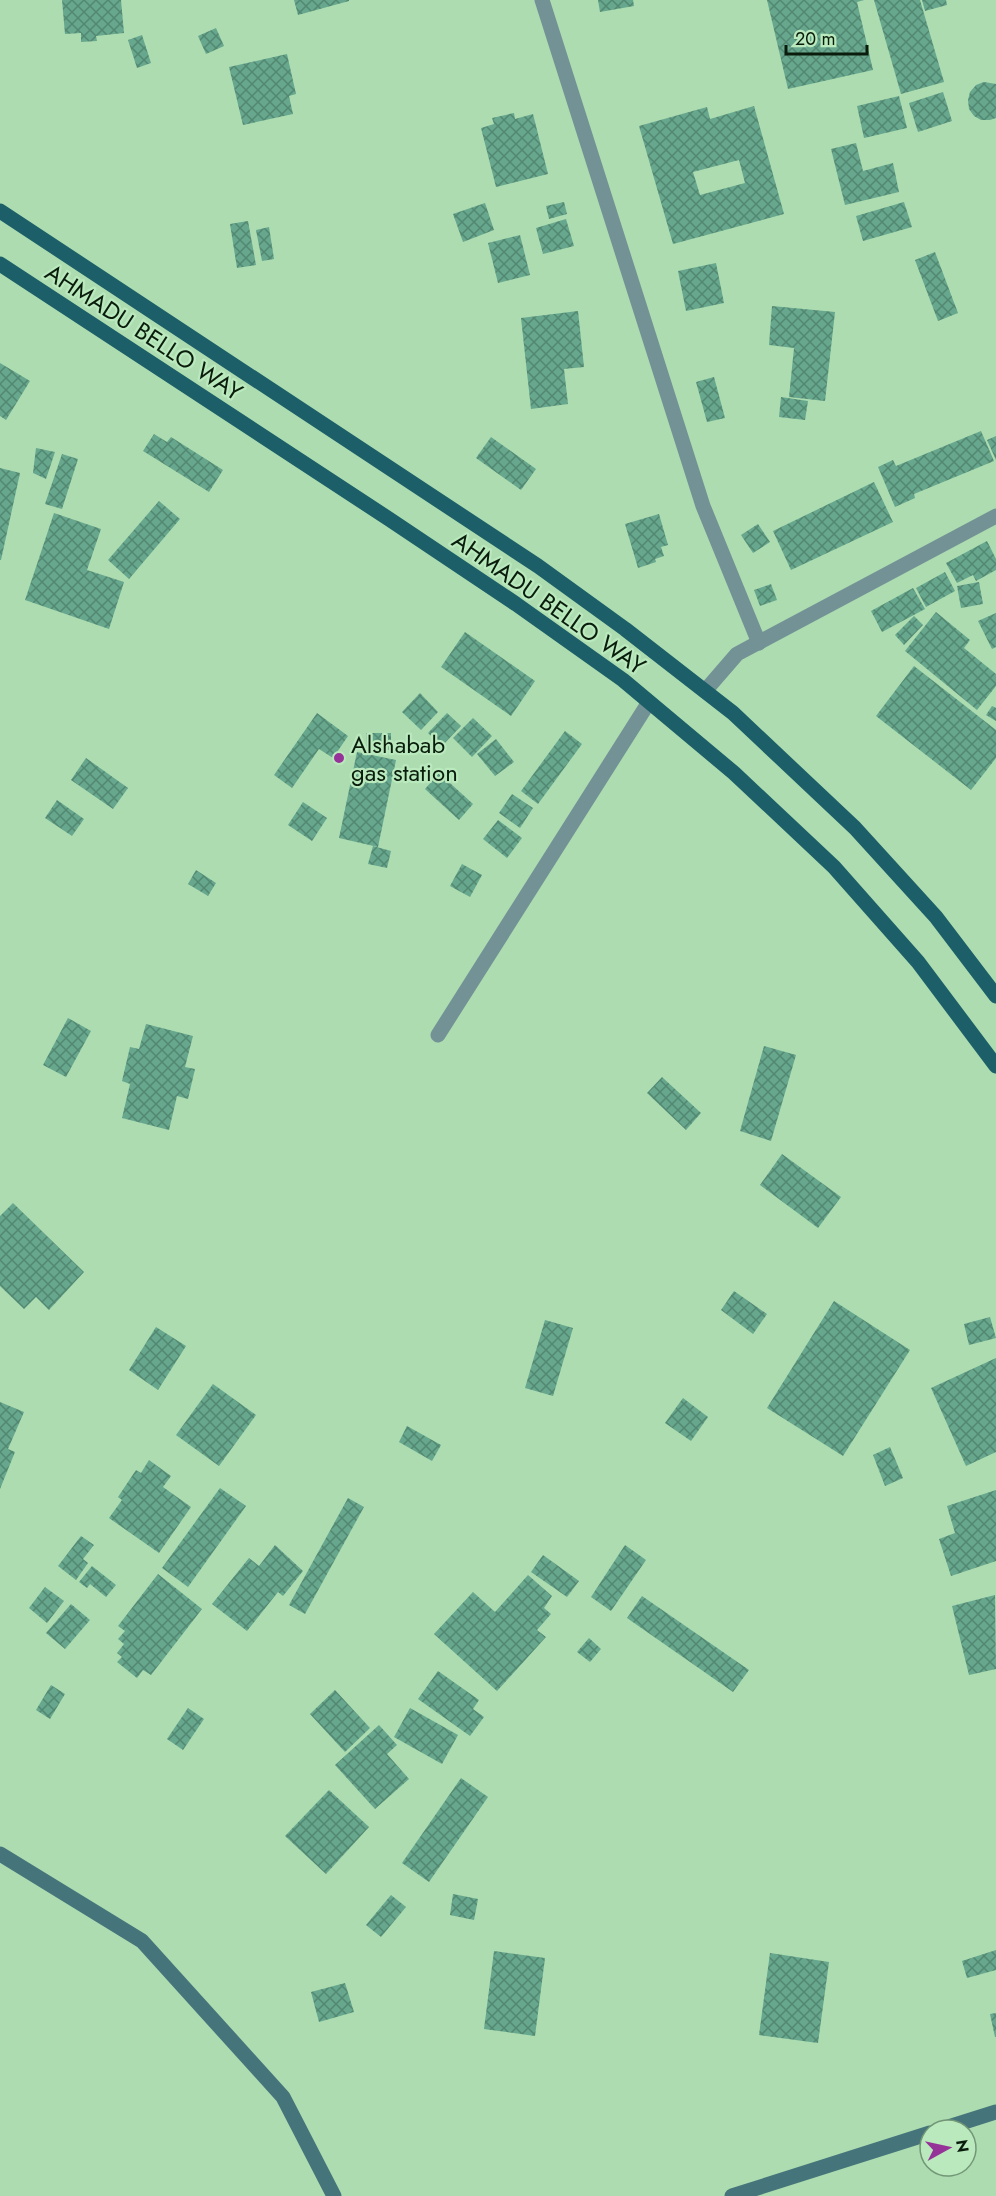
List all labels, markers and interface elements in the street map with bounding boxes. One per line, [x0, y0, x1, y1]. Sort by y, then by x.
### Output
scale bar [786, 18, 867, 56]
text: 20 m [795, 26, 835, 52]
street label: AHMADU BELLO WAY [38, 255, 250, 409]
street label: AHMADU BELLO WAY [445, 523, 653, 683]
place label: Alshabab gas station [351, 727, 458, 790]
marker: Alshabab gas station [332, 751, 346, 765]
north arrow [918, 2118, 978, 2178]
text: N [950, 2138, 975, 2154]

